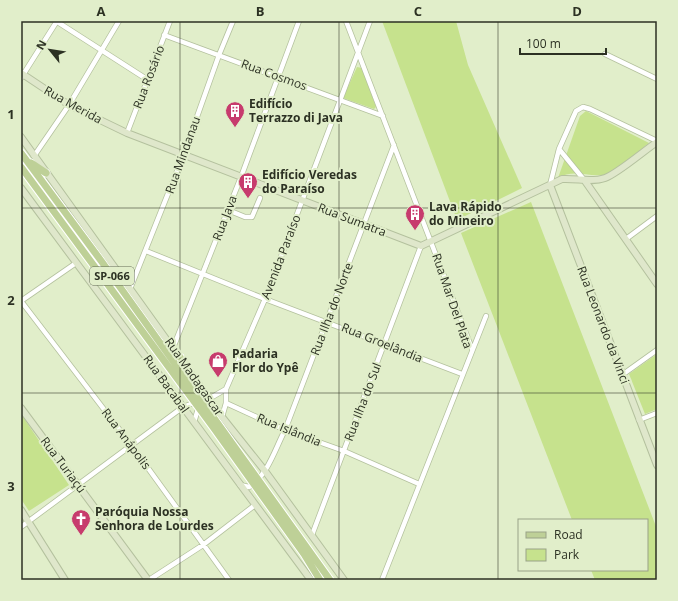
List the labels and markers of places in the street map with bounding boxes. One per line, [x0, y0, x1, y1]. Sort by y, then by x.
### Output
place label: Edifício Terrazzo di Java [249, 95, 343, 126]
building icon: Edifício Terrazzo di Java [224, 100, 246, 128]
place label: Edifício Veredas do Paraíso [262, 166, 357, 197]
building icon: Edifício Veredas do Paraíso [237, 171, 259, 199]
place label: Lava Rápido do Mineiro [429, 198, 502, 229]
building icon: Lava Rápido do Mineiro [404, 203, 426, 231]
place label: Padaria Flor do Ypê [232, 345, 299, 376]
shop icon: Padaria Flor do Ypê [207, 350, 229, 378]
place label: Paróquia Nossa Senhora de Lourdes [95, 503, 214, 534]
church icon: Paróquia Nossa Senhora de Lourdes [70, 508, 92, 536]

